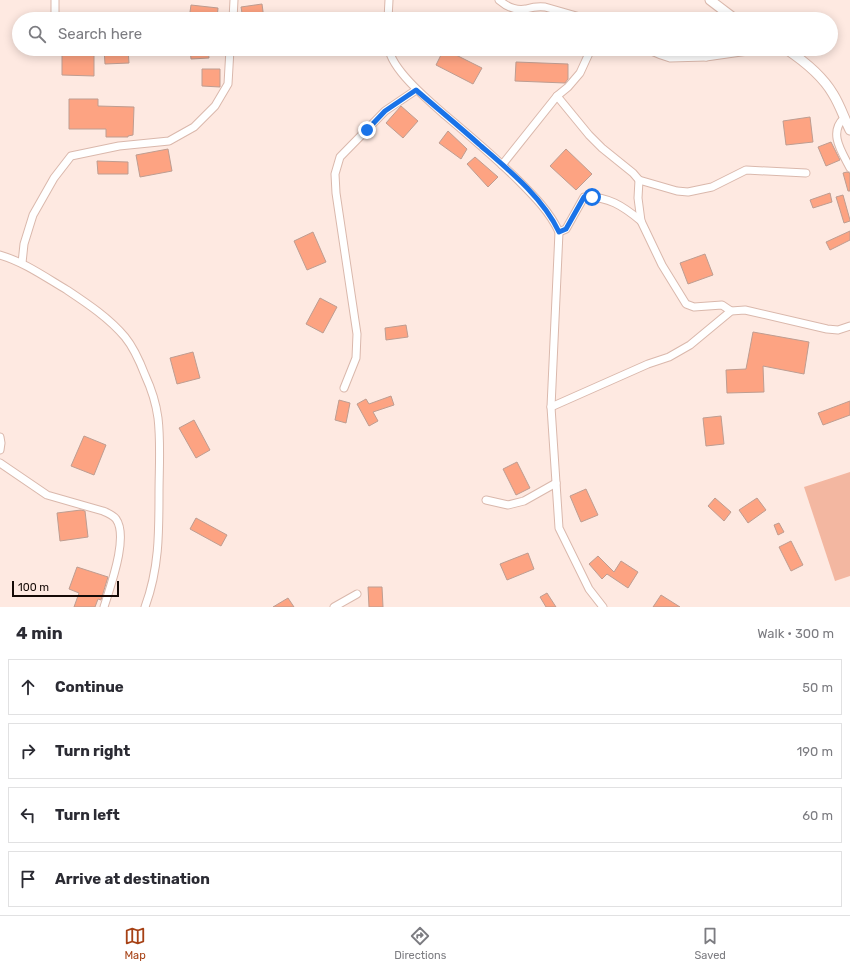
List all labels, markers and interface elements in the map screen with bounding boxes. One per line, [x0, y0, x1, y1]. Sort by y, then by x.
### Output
search box [12, 12, 838, 56]
icon: search [26, 23, 48, 45]
text: Search here [58, 25, 142, 43]
route end [358, 121, 376, 139]
route start [583, 188, 601, 206]
scale bar [12, 579, 119, 598]
text: 100 m [18, 581, 49, 594]
text: 4 min [16, 623, 63, 643]
text: Walk · 300 m [757, 626, 834, 641]
icon: ahead [17, 676, 39, 698]
text: Continue [55, 678, 124, 696]
text: 50 m [802, 680, 833, 695]
icon: right [17, 740, 39, 762]
text: Turn right [55, 742, 130, 760]
text: 190 m [797, 744, 833, 759]
icon: left [17, 804, 39, 826]
text: Turn left [55, 806, 120, 824]
text: 60 m [802, 808, 833, 823]
icon: arrive [17, 868, 39, 890]
text: Arrive at destination [55, 870, 210, 888]
tab: Map [124, 925, 146, 962]
tab: Directions [394, 925, 446, 962]
tab: Saved [695, 925, 726, 962]

